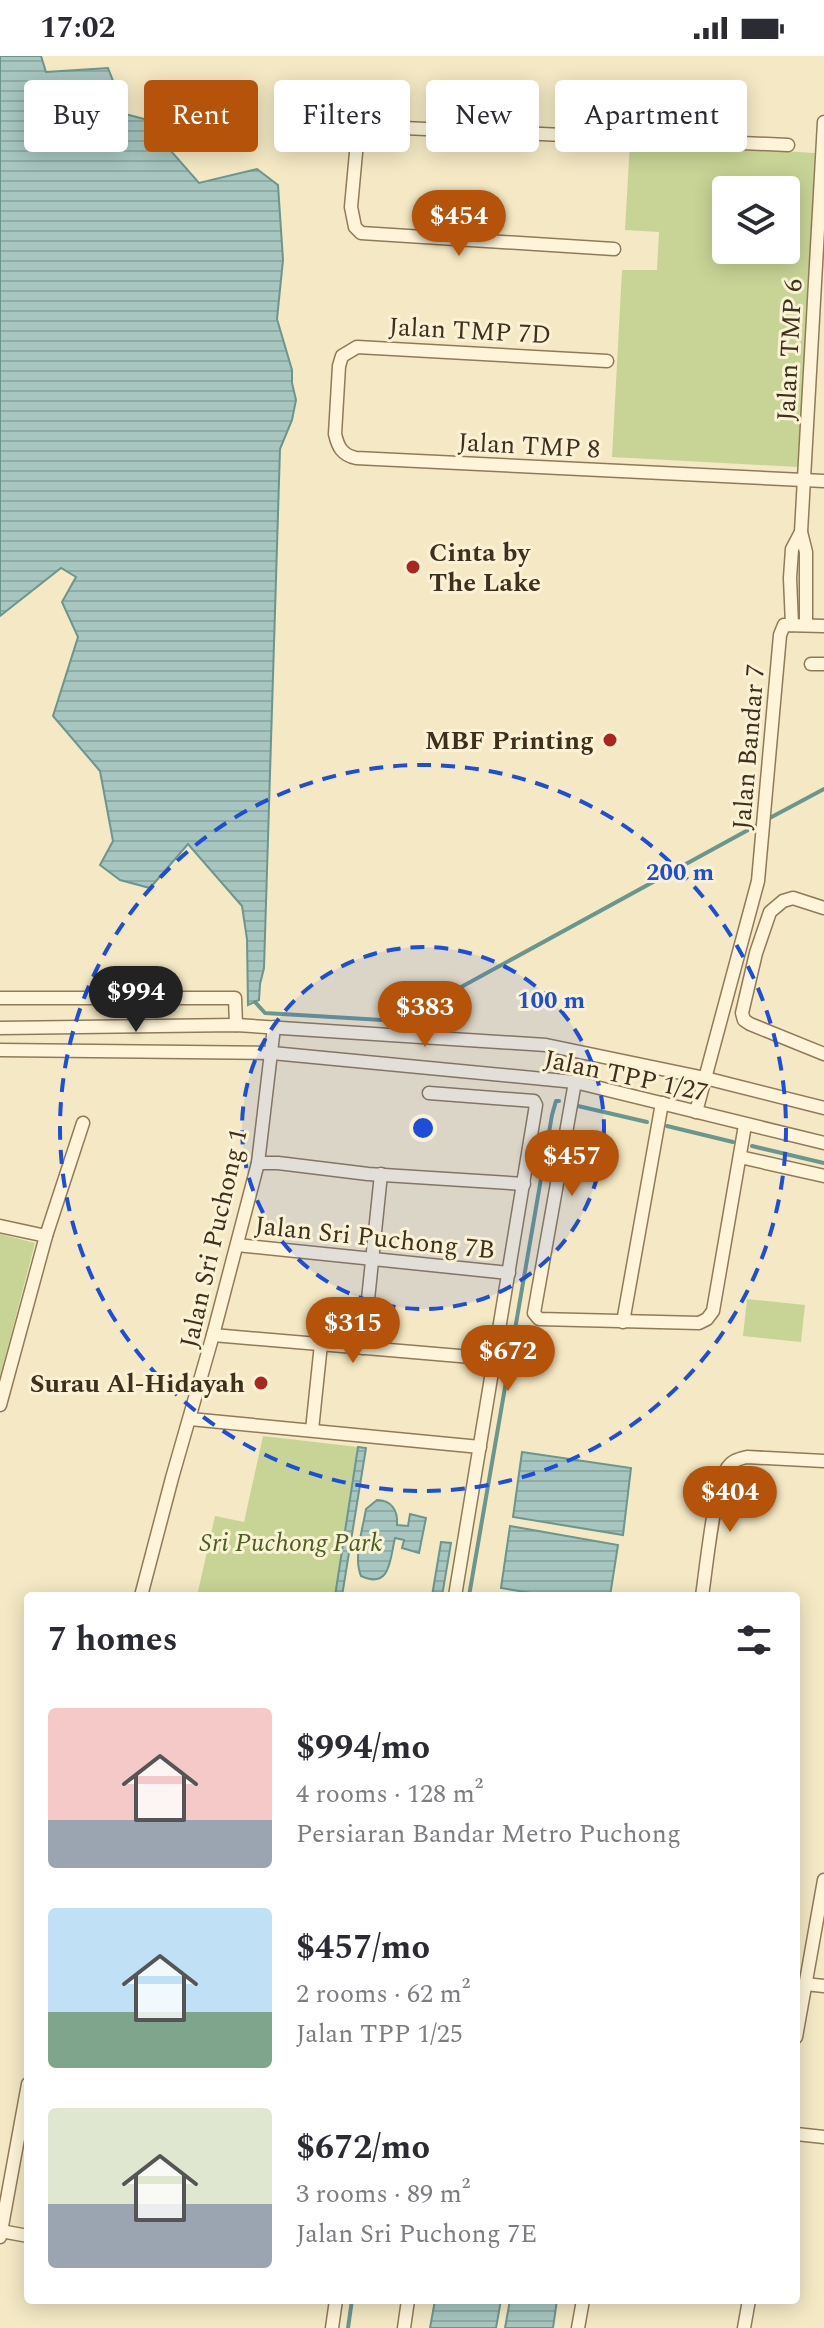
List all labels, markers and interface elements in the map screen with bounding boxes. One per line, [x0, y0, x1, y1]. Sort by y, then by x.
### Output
text: 17:02 [40, 5, 115, 51]
chip: Buy [24, 80, 128, 152]
chip: Rent [144, 80, 258, 152]
chip: Filters [274, 80, 410, 152]
chip: New [426, 80, 539, 152]
chip: Apartment [555, 80, 747, 152]
map controls [712, 176, 800, 264]
button: layers [712, 176, 800, 264]
pin: $454 [412, 190, 506, 258]
text: $454 [430, 196, 488, 236]
street label: Jalan TMP 6 [766, 278, 814, 422]
street label: Jalan TMP 7D [388, 307, 552, 355]
street label: Jalan TMP 8 [457, 422, 601, 470]
place label: Cinta by The Lake [429, 533, 541, 603]
marker: Cinta by The Lake [404, 558, 422, 576]
street label: Jalan Bandar 7 [722, 663, 776, 831]
place label: MBF Printing [425, 721, 594, 761]
marker: MBF Printing [601, 731, 619, 749]
text: 200 m [646, 855, 714, 891]
pin: $994 [89, 966, 183, 1034]
text: $994 [107, 972, 165, 1012]
pin: $383 [378, 981, 472, 1049]
text: 100 m [517, 983, 585, 1019]
text: $383 [396, 987, 454, 1027]
street label: Jalan TPP 1/27 [540, 1039, 711, 1113]
centre of rings [409, 1114, 437, 1142]
street label: Jalan Sri Puchong 1 [169, 1124, 259, 1352]
pin: $457 [525, 1130, 619, 1198]
text: $457 [543, 1136, 601, 1176]
street label: Jalan Sri Puchong 7B [253, 1205, 497, 1270]
pin: $315 [306, 1297, 400, 1365]
text: $315 [324, 1303, 382, 1343]
pin: $672 [461, 1325, 555, 1393]
text: $672 [479, 1331, 537, 1371]
place label: Surau Al-Hidayah [30, 1364, 245, 1404]
marker: Surau Al-Hidayah [252, 1374, 270, 1392]
pin: $404 [683, 1466, 777, 1534]
text: $404 [701, 1472, 759, 1512]
park label: Sri Puchong Park [200, 1523, 382, 1563]
text: 7 homes [48, 1614, 178, 1666]
icon: filters [732, 1618, 776, 1662]
text: $994/mo [296, 1722, 430, 1774]
icon: home [112, 1740, 208, 1836]
text: 4 rooms · 128 m² [296, 1774, 483, 1814]
text: Persiaran Bandar Metro Puchong [296, 1814, 681, 1854]
text: $457/mo [296, 1922, 430, 1974]
icon: home [112, 1940, 208, 2036]
text: 2 rooms · 62 m² [296, 1974, 470, 2014]
text: Jalan TPP 1/25 [296, 2014, 463, 2054]
text: $672/mo [296, 2122, 430, 2174]
icon: home [112, 2140, 208, 2236]
text: 3 rooms · 89 m² [296, 2174, 470, 2214]
text: Jalan Sri Puchong 7E [296, 2214, 537, 2254]

